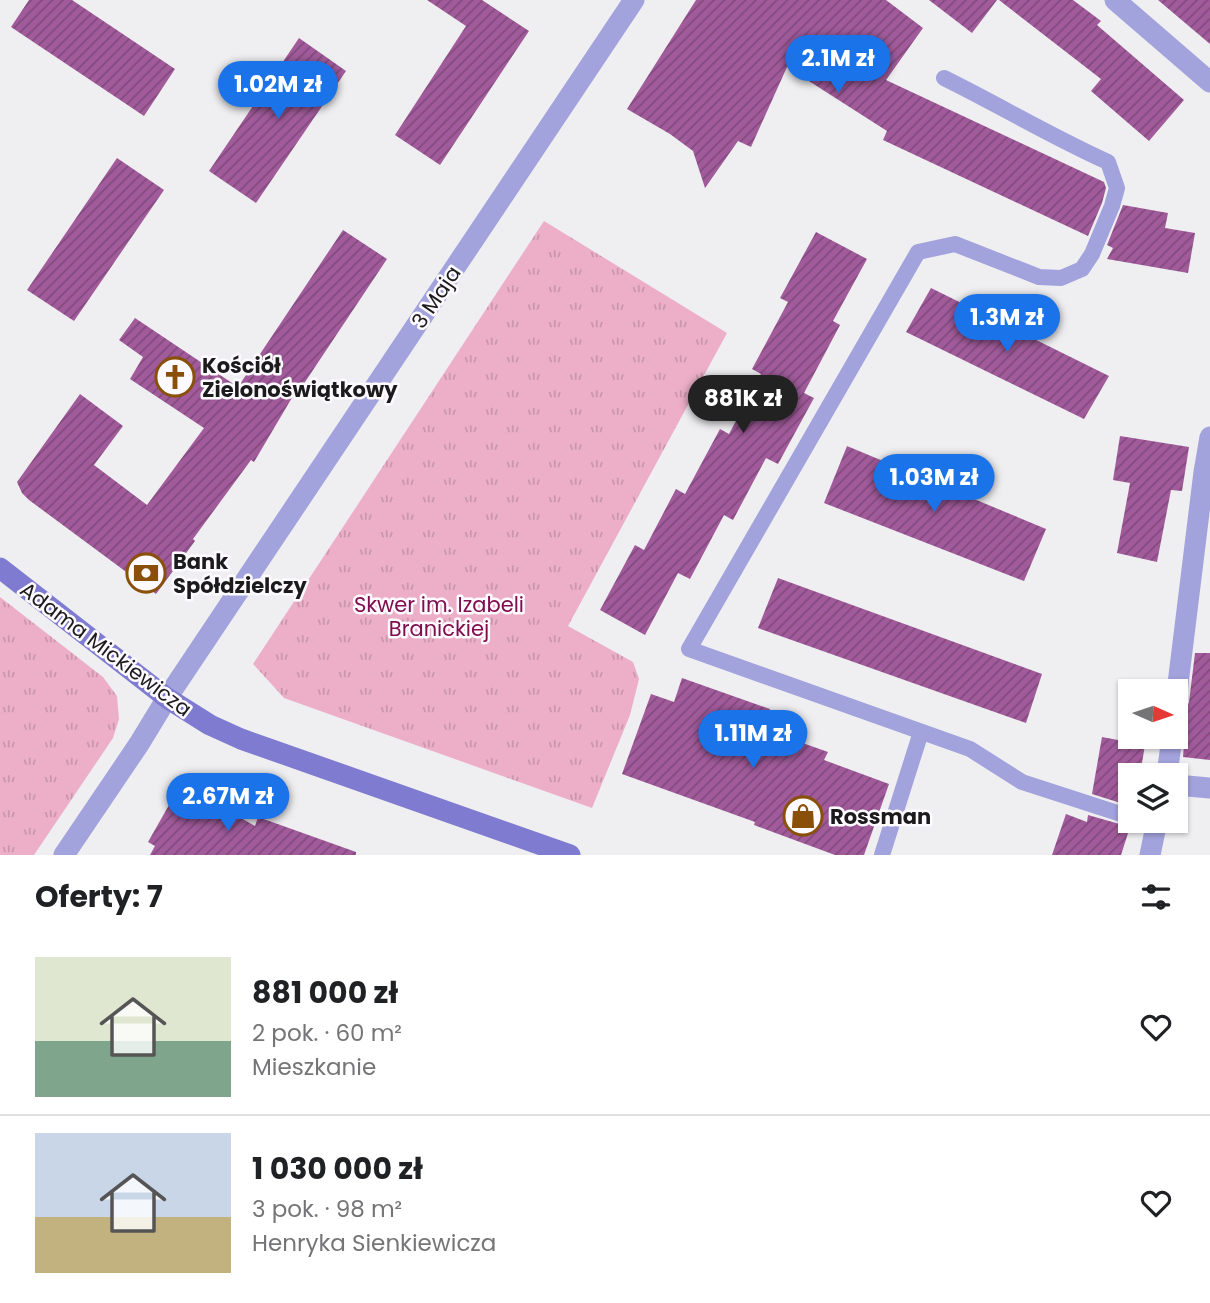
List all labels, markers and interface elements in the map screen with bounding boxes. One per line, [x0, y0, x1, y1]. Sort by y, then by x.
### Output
pin: 2.1M zł [773, 36, 903, 95]
text: 2.1M zł [801, 42, 875, 74]
pin: 1.02M zł [206, 61, 350, 121]
text: 1.02M zł [234, 68, 322, 100]
street label: 3 Maja [404, 260, 468, 334]
pin: 1.3M zł [942, 294, 1072, 354]
text: 1.3M zł [970, 301, 1044, 333]
place label: Kościół Zielonoświątkowy [202, 351, 398, 404]
church icon: Kościół Zielonoświątkowy [154, 356, 196, 398]
pin: 881K zł [678, 376, 808, 435]
text: 881K zł [704, 382, 782, 414]
pin: 1.03M zł [862, 454, 1006, 514]
text: 1.03M zł [890, 461, 978, 493]
place label: Bank Spółdzielczy [173, 547, 307, 600]
bank icon: Bank Spółdzielczy [125, 552, 167, 594]
street label: Adama Mickiewicza [14, 575, 198, 723]
park label: Skwer im. Izabeli Branickiej [354, 590, 524, 643]
north arrow [1118, 679, 1188, 749]
map controls [1118, 679, 1188, 833]
pin: 1.11M zł [681, 710, 825, 770]
text: 1.11M zł [714, 717, 792, 749]
button: layers [1118, 763, 1188, 833]
pin: 2.67M zł [156, 774, 300, 833]
text: 2.67M zł [182, 780, 274, 812]
shop icon: Rossman [782, 795, 824, 837]
place label: Rossman [830, 802, 931, 831]
text: Oferty: 7 [35, 875, 163, 918]
icon: filters [1137, 878, 1175, 916]
text: 881 000 zł [252, 971, 398, 1014]
icon: home [91, 985, 175, 1069]
icon: heart [1137, 1008, 1175, 1046]
text: 2 pok. · 60 m² [252, 1017, 402, 1049]
text: Mieszkanie [252, 1051, 376, 1083]
text: 1 030 000 zł [252, 1147, 423, 1190]
icon: home [91, 1161, 175, 1245]
icon: heart [1137, 1184, 1175, 1222]
text: 3 pok. · 98 m² [252, 1193, 402, 1225]
text: Henryka Sienkiewicza [252, 1227, 496, 1259]

